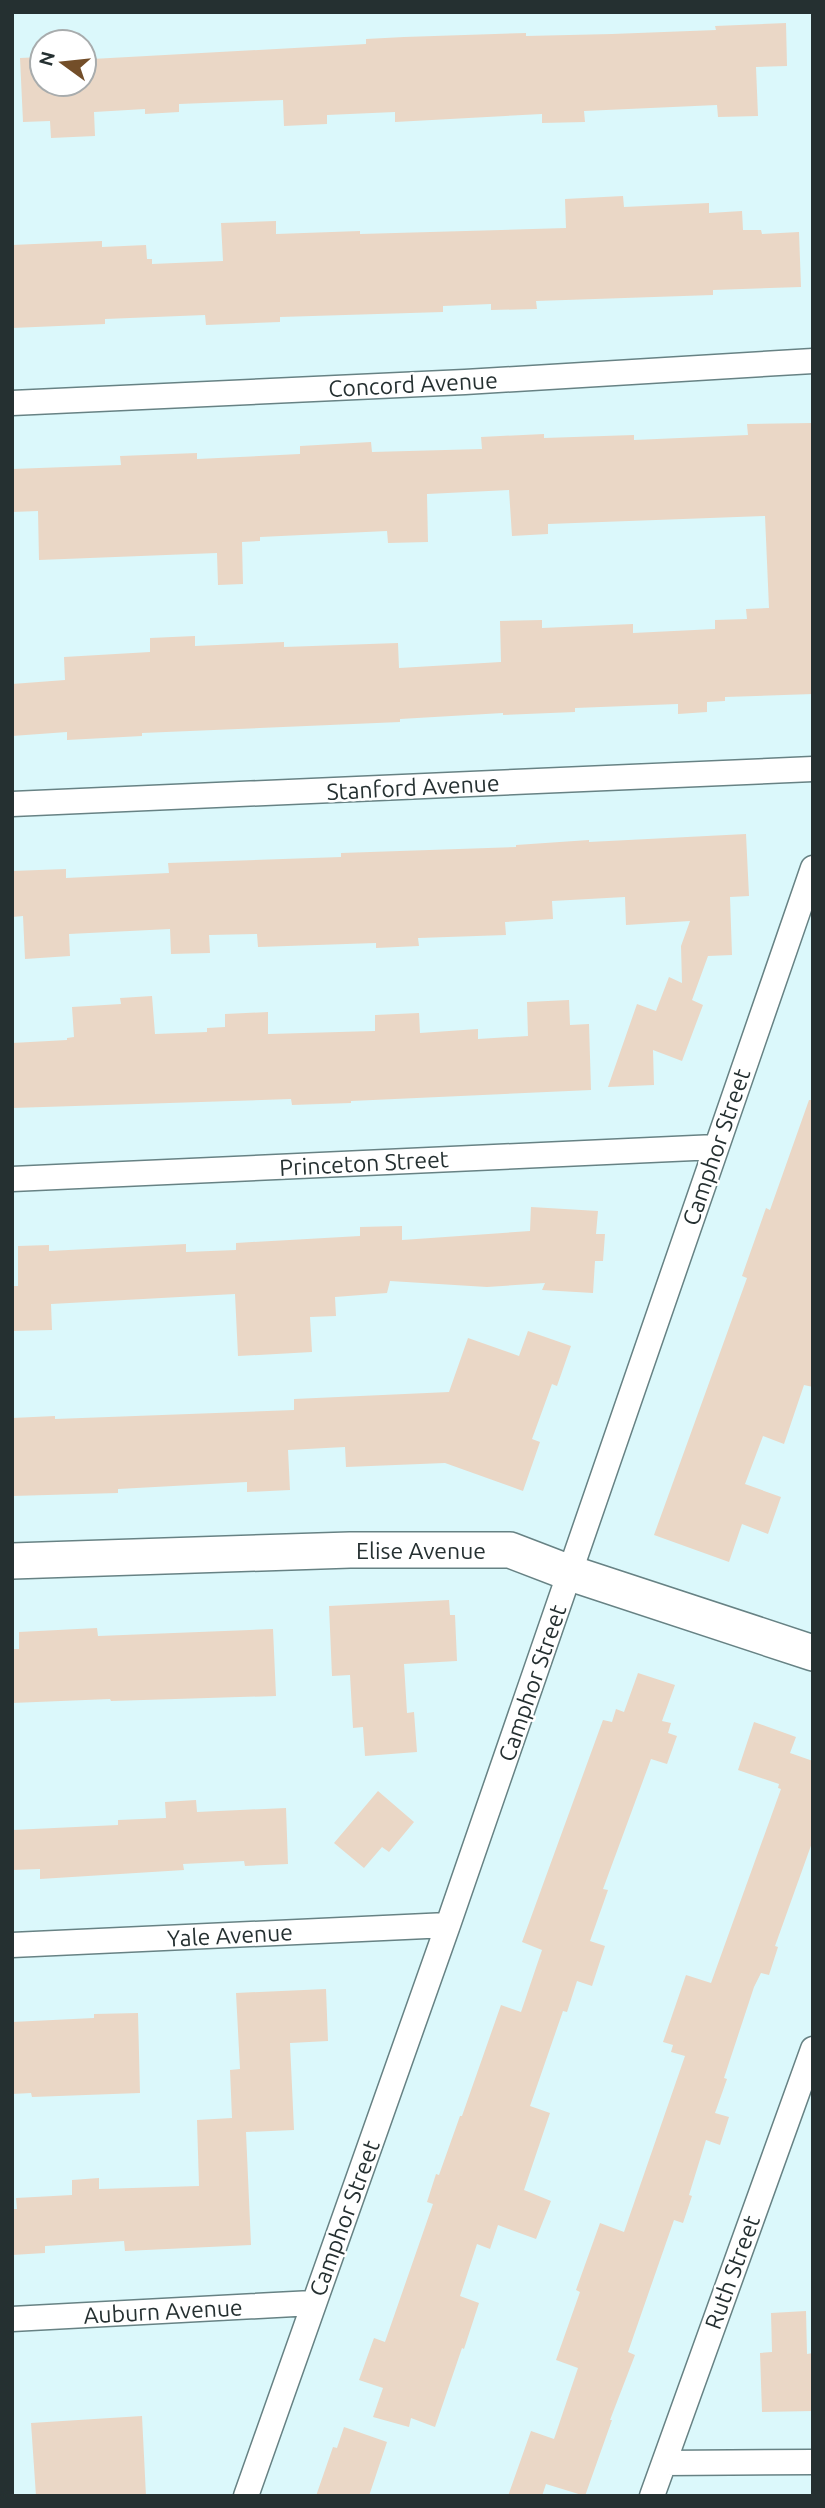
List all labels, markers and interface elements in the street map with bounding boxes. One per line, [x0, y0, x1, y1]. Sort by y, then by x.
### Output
north arrow [28, 28, 98, 98]
text: N [34, 49, 59, 68]
street label: Concord Avenue [328, 367, 498, 401]
street label: Stanford Avenue [326, 770, 500, 804]
street label: Camphor Street [677, 1065, 755, 1229]
street label: Princeton Street [279, 1146, 449, 1180]
street label: Elise Avenue [356, 1538, 486, 1563]
street label: Camphor Street [493, 1601, 571, 1765]
street label: Yale Avenue [167, 1919, 293, 1951]
street label: Camphor Street [304, 2137, 384, 2299]
street label: Ruth Street [700, 2212, 764, 2332]
street label: Auburn Avenue [83, 2294, 243, 2328]

